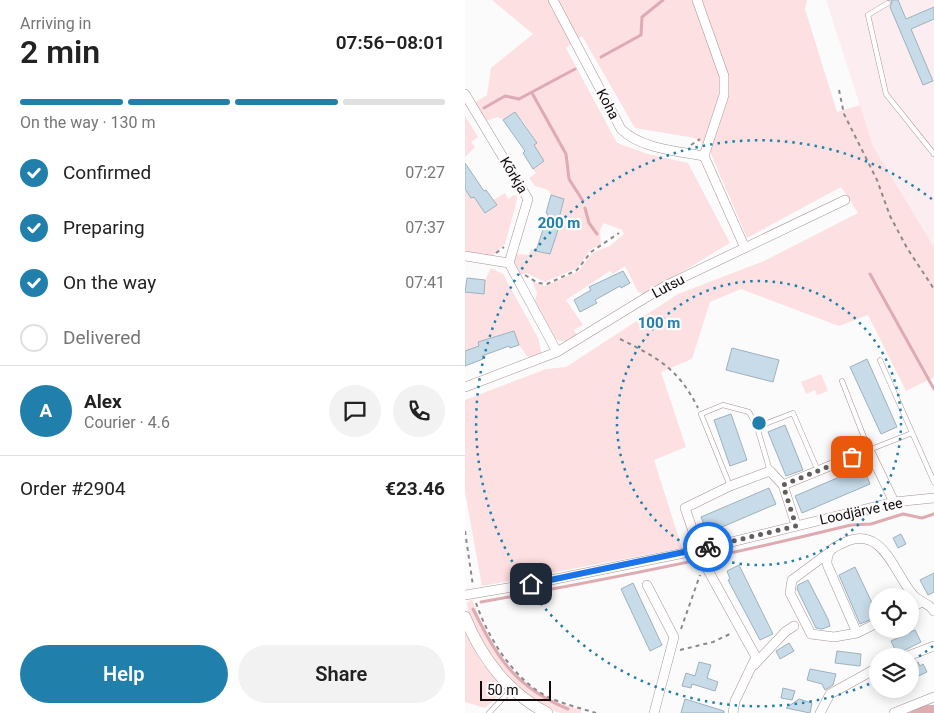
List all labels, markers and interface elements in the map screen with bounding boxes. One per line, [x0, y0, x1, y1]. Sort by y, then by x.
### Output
text: Arriving in [20, 14, 91, 33]
text: 07:56–08:01 [336, 31, 445, 54]
text: 2 min [20, 33, 100, 71]
street label: Koha [593, 86, 623, 122]
text: On the way · 130 m [20, 113, 156, 132]
street label: Kõrkja [497, 154, 531, 196]
icon: check [20, 159, 48, 187]
text: Confirmed [63, 161, 151, 184]
text: 07:27 [405, 163, 445, 182]
icon: check [20, 214, 48, 242]
text: 200 m [538, 214, 580, 232]
text: Preparing [63, 216, 145, 239]
text: 07:37 [405, 218, 445, 237]
icon: check [20, 269, 48, 297]
text: On the way [63, 271, 156, 294]
street label: Lutsu [649, 271, 687, 301]
text: 07:41 [405, 273, 445, 292]
text: 100 m [638, 314, 680, 332]
text: Delivered [63, 326, 141, 349]
button: chat [329, 385, 381, 437]
button: phone [393, 385, 445, 437]
text: Alex [84, 390, 122, 413]
text: A [40, 399, 52, 422]
text: Courier · 4.6 [84, 413, 170, 432]
centre of rings [750, 414, 768, 432]
pin [831, 436, 873, 478]
icon: bag [838, 443, 866, 471]
text: Order #2904 [20, 477, 126, 500]
text: €23.46 [385, 477, 445, 500]
street label: Loodjärve tee [818, 494, 904, 528]
courier [683, 522, 733, 572]
icon: bike [694, 533, 722, 561]
pin [510, 563, 552, 605]
icon: home [517, 570, 545, 598]
map controls [869, 588, 919, 698]
button: locate [869, 588, 919, 638]
button: Help [20, 645, 228, 703]
button: Share [238, 645, 445, 703]
button: layers [869, 648, 919, 698]
scale bar [480, 678, 551, 701]
text: 50 m [487, 682, 519, 698]

